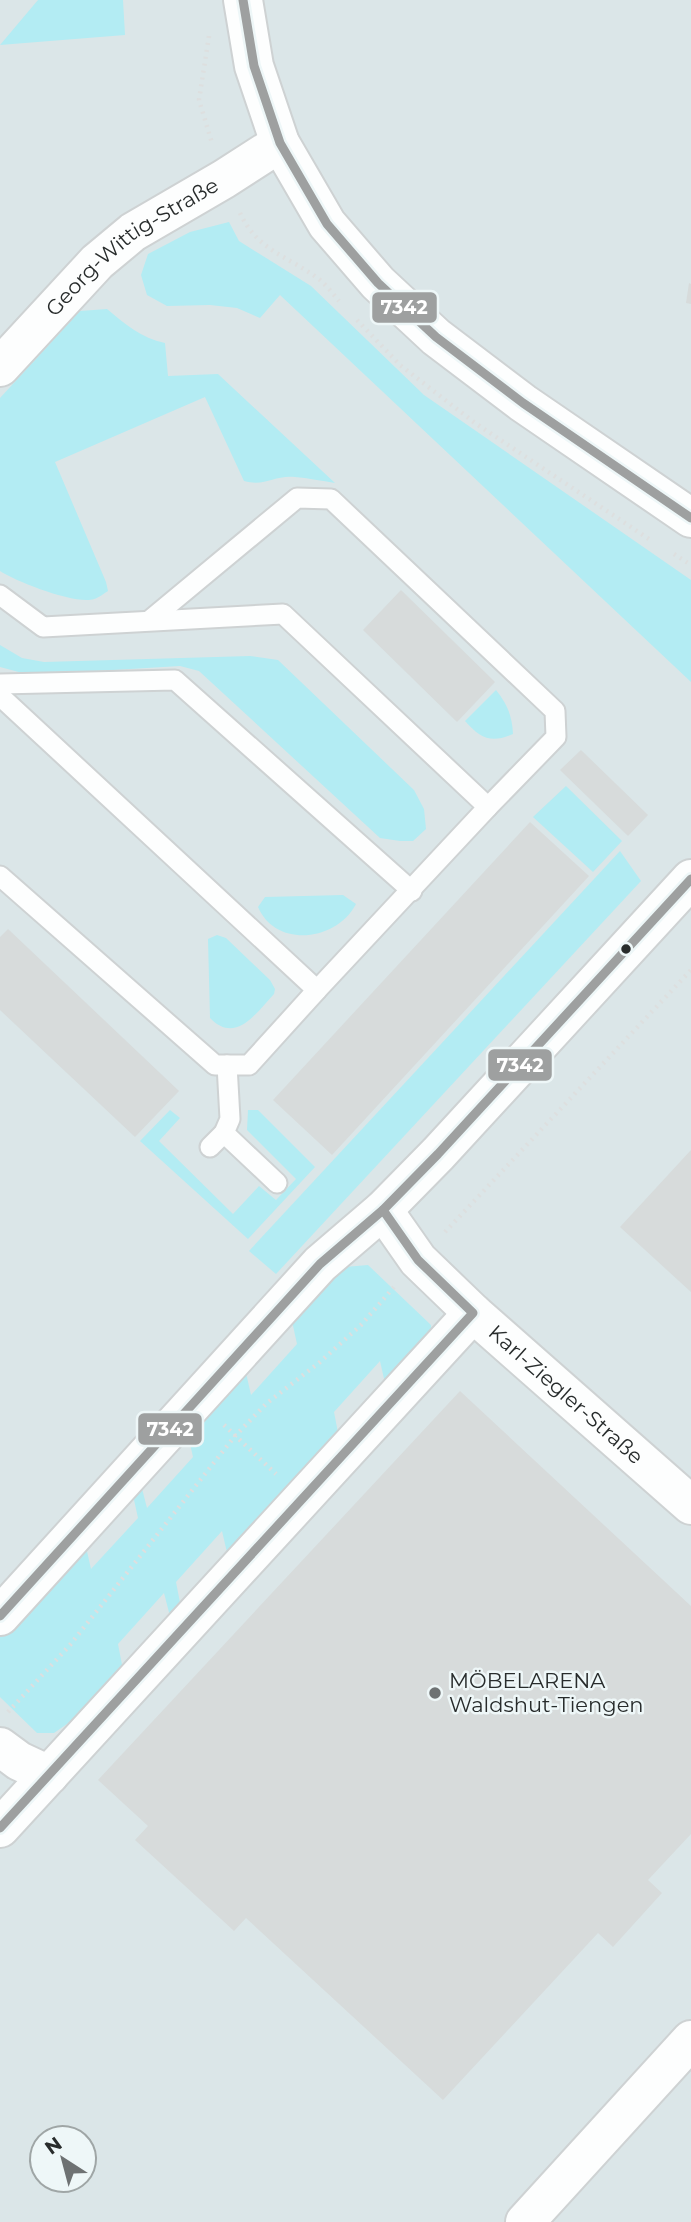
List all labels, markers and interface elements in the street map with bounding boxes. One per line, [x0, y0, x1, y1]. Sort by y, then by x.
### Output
street label: Georg-Wittig-Straße [40, 172, 223, 321]
line badge: 7342 [371, 291, 438, 324]
text: 7342 [380, 296, 428, 319]
unlabelled marker [619, 942, 633, 956]
line badge: 7342 [487, 1048, 553, 1082]
text: 7342 [496, 1054, 544, 1077]
street label: Karl-Ziegler-Straße [484, 1320, 649, 1469]
line badge: 7342 [137, 1412, 203, 1446]
text: 7342 [146, 1418, 194, 1441]
place label: MÖBELARENA Waldshut-Tiengen [449, 1668, 644, 1717]
marker: MÖBELARENA Waldshut-Tiengen [427, 1685, 443, 1701]
north arrow [28, 2124, 98, 2194]
text: N [40, 2132, 66, 2159]

